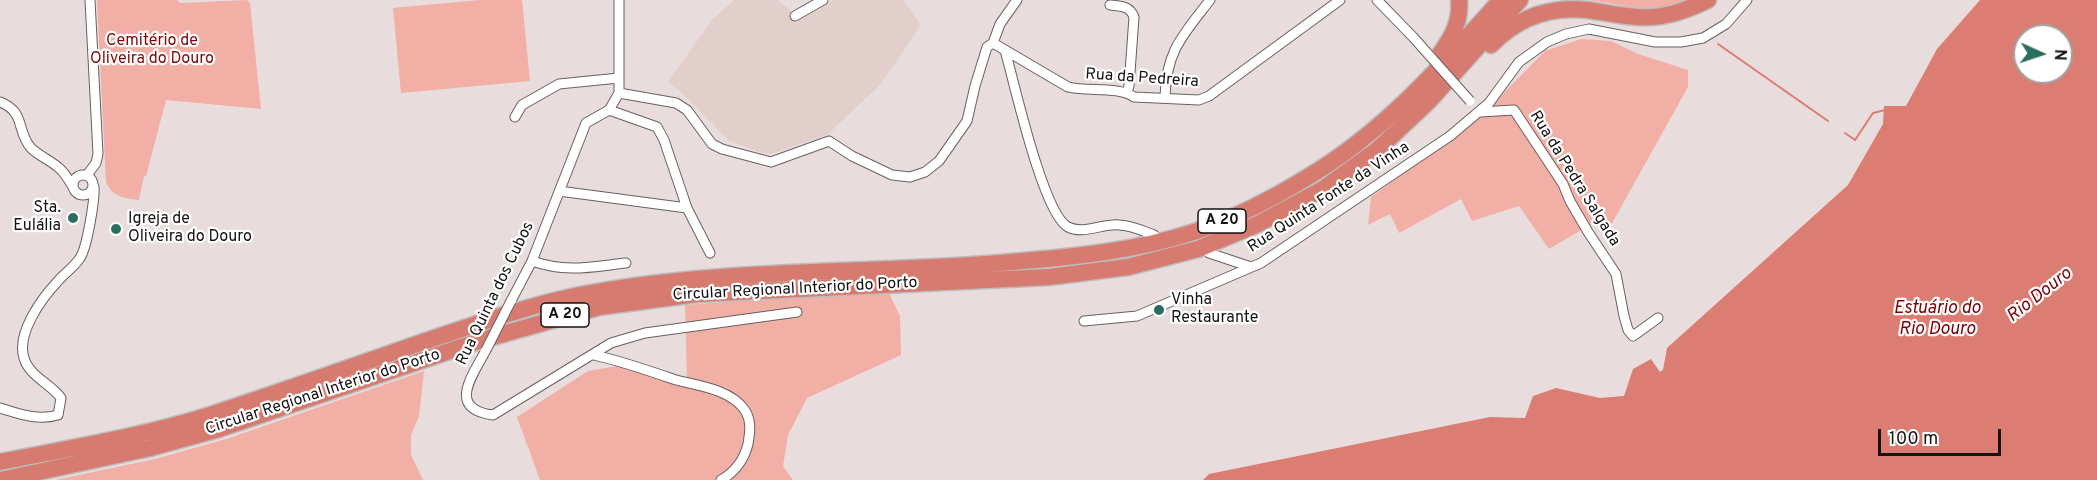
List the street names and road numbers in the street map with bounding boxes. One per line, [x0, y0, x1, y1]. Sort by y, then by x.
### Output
street label: Rua da Pedreira [1085, 65, 1199, 93]
street label: Rua da Pedra Salgada [1524, 108, 1624, 250]
street label: Rua Quinta Fonte da Vinha [1245, 138, 1413, 258]
road number: A 20 [1198, 209, 1246, 233]
street label: Rua Quinta dos Cubos [453, 219, 539, 369]
street label: Circular Regional Interior do Porto [672, 274, 918, 306]
road number: A 20 [541, 303, 589, 327]
street label: Circular Regional Interior do Porto [203, 346, 443, 440]

